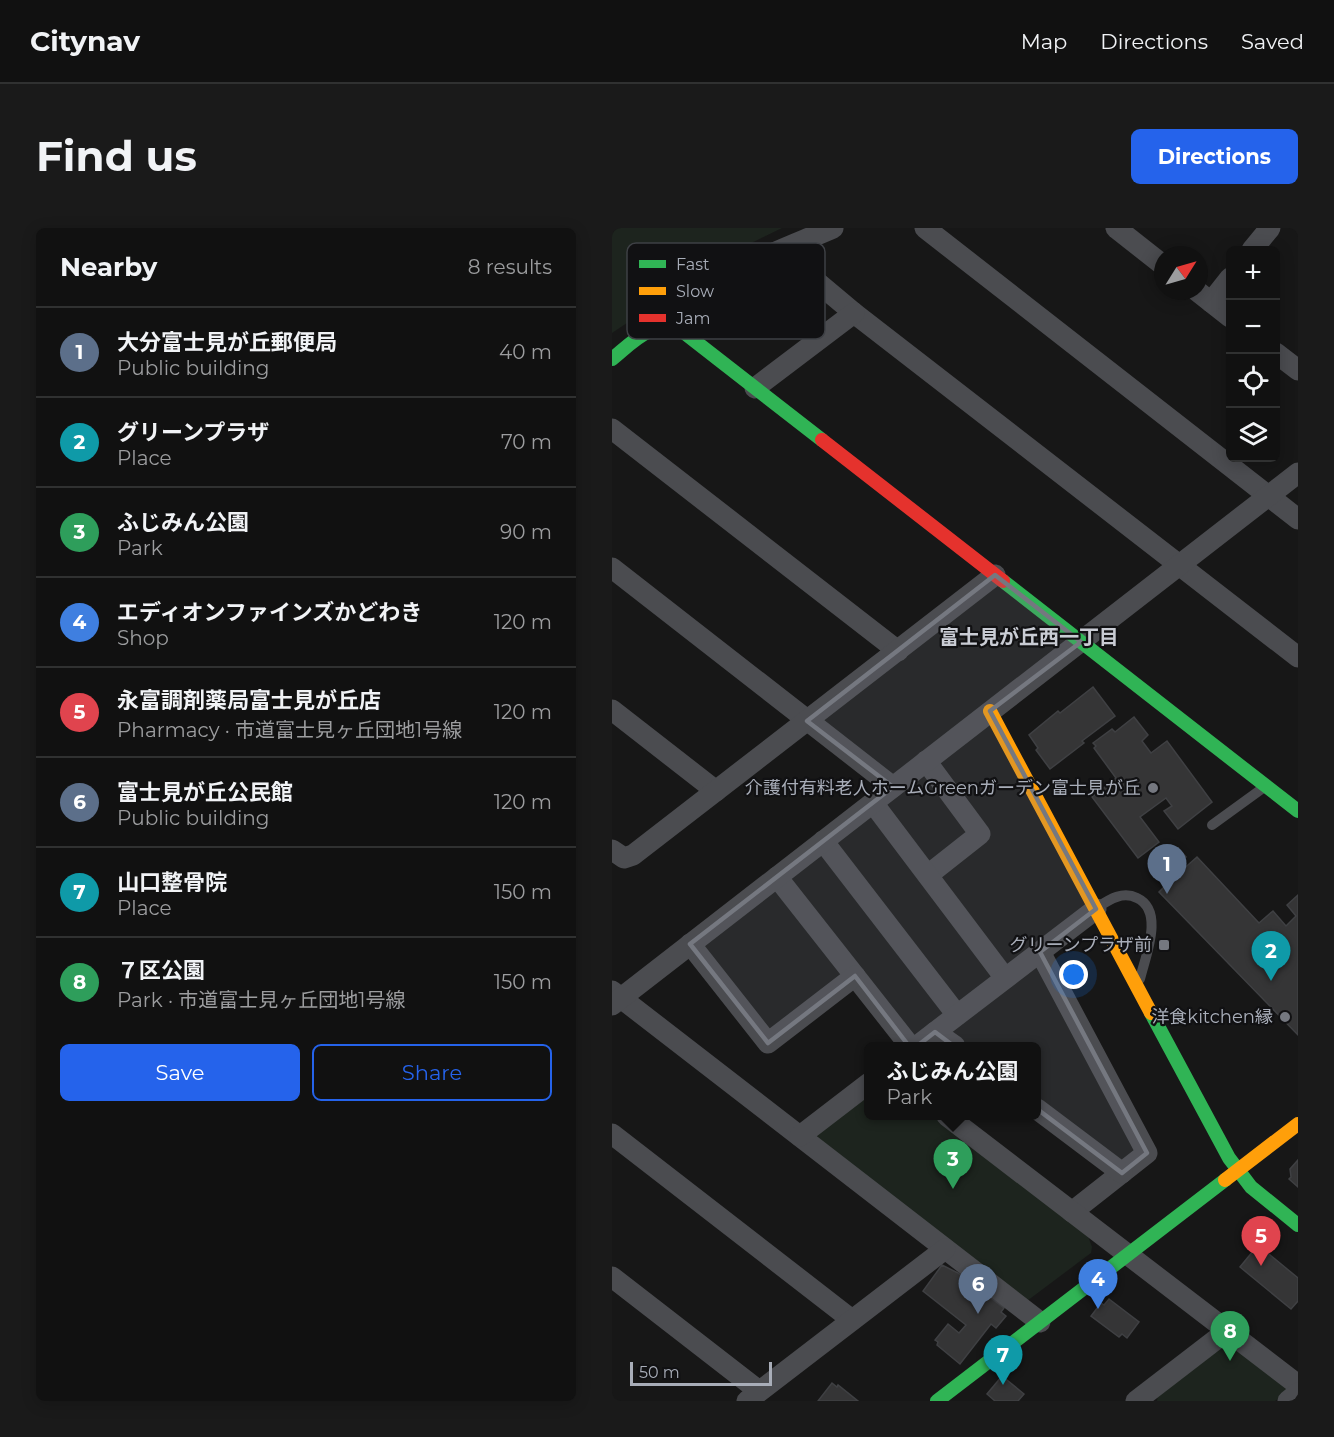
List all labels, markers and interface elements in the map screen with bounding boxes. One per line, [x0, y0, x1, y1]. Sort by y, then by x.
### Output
text: Citynav [30, 24, 140, 58]
text: Map [1021, 29, 1067, 54]
text: Directions [1100, 29, 1208, 54]
text: Saved [1241, 29, 1304, 54]
button: Directions [1131, 129, 1298, 184]
text: Find us [36, 130, 197, 182]
legend [627, 243, 825, 339]
north arrow [1154, 246, 1208, 300]
map controls [1226, 246, 1280, 462]
button: + [1226, 246, 1280, 300]
text: Nearby [60, 251, 157, 283]
text: 8 results [468, 255, 552, 279]
text: Fast [676, 255, 710, 274]
text: Slow [676, 282, 714, 301]
button: − [1226, 300, 1280, 354]
text: Jam [675, 309, 710, 328]
text: 大分富士見が丘郵便局 [117, 329, 337, 356]
text: 1 [76, 340, 83, 364]
text: 40 m [499, 340, 552, 364]
button: locate [1226, 354, 1280, 408]
text: Public building [117, 356, 270, 380]
button: layers [1226, 408, 1280, 462]
text: グリーンプラザ [117, 419, 269, 446]
text: 2 [74, 430, 85, 454]
text: 70 m [501, 430, 552, 454]
text: Place [117, 446, 172, 470]
text: ふじみん公園 [117, 509, 249, 536]
text: 3 [74, 520, 85, 544]
text: 90 m [500, 520, 552, 544]
text: Park [117, 536, 163, 560]
text: エディオンファインズかどわき [117, 599, 422, 626]
text: 4 [73, 610, 86, 634]
text: 120 m [494, 610, 552, 634]
district label: 富士見が丘西一丁目 [939, 625, 1119, 649]
text: Shop [117, 626, 169, 650]
text: 永富調剤薬局富士見が丘店 [117, 687, 381, 714]
text: 5 [74, 700, 85, 724]
text: 120 m [494, 700, 552, 724]
text: Pharmacy · 市道富士見ヶ丘団地1号線 [117, 718, 462, 742]
place label: 介護付有料老人ホームGreenガーデン富士見が丘 [745, 777, 1141, 799]
text: 富士見が丘公民館 [117, 779, 293, 806]
marker: 介護付有料老人ホームGreenガーデン富士見が丘 [1146, 781, 1160, 795]
text: 6 [73, 790, 86, 814]
text: 120 m [494, 790, 552, 814]
text: Public building [117, 806, 270, 830]
pin: 1 [1148, 844, 1186, 894]
text: 山口整骨院 [117, 869, 227, 896]
text: 7 [73, 880, 86, 904]
text: 150 m [494, 880, 552, 904]
text: Place [117, 896, 172, 920]
pin: 2 [1252, 932, 1290, 981]
place label: グリーンプラザ前 [1009, 934, 1152, 956]
marker: グリーンプラザ前 [1157, 938, 1171, 952]
text: ７区公園 [117, 957, 205, 984]
your location [1059, 960, 1088, 989]
text: 8 [73, 970, 86, 994]
text: 150 m [494, 970, 552, 994]
text: Park · 市道富士見ヶ丘団地1号線 [117, 988, 405, 1012]
place label: 洋食kitchen縁 [1151, 1006, 1273, 1028]
marker: 洋食kitchen縁 [1278, 1010, 1292, 1024]
popup [864, 1042, 1041, 1120]
button: Save [60, 1044, 300, 1101]
button: Share [312, 1044, 552, 1101]
text: ふじみん公園 [886, 1058, 1019, 1085]
text: Park [886, 1085, 932, 1109]
pin: 3 [934, 1140, 972, 1189]
pin: 5 [1242, 1216, 1280, 1266]
pin: 4 [1078, 1260, 1118, 1309]
pin: 6 [958, 1264, 998, 1314]
pin: 8 [1210, 1312, 1250, 1361]
pin: 7 [984, 1336, 1022, 1385]
scale bar [630, 1359, 772, 1386]
text: 50 m [639, 1363, 680, 1382]

